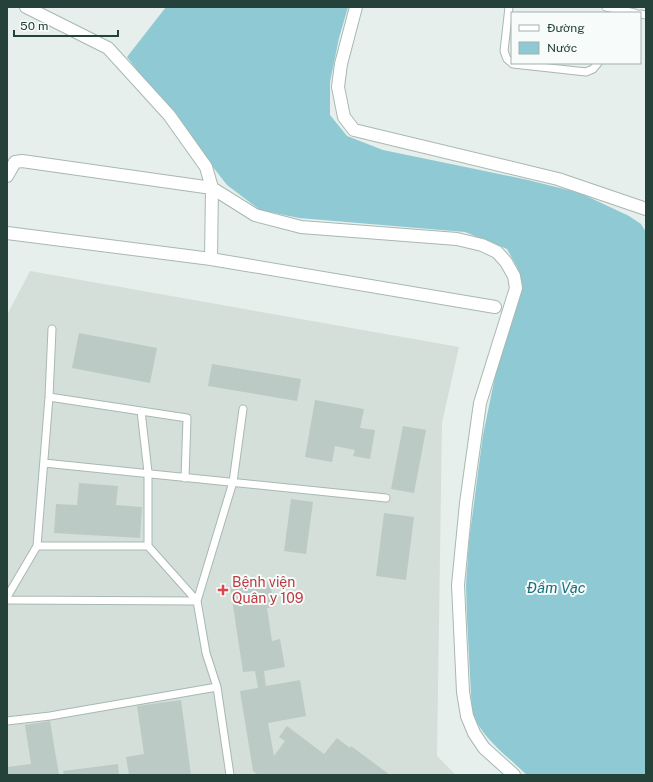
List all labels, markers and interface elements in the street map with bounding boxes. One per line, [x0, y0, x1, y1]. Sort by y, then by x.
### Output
scale bar [14, 12, 118, 38]
legend [511, 12, 641, 64]
text: 50 m [20, 19, 48, 33]
text: Đường [547, 21, 585, 35]
text: Nước [547, 41, 577, 55]
place label: Bệnh viện Quân y 109 [232, 574, 304, 606]
water label: Đầm Vạc [526, 579, 586, 596]
marker: Bệnh viện Quân y 109 [217, 584, 229, 596]

